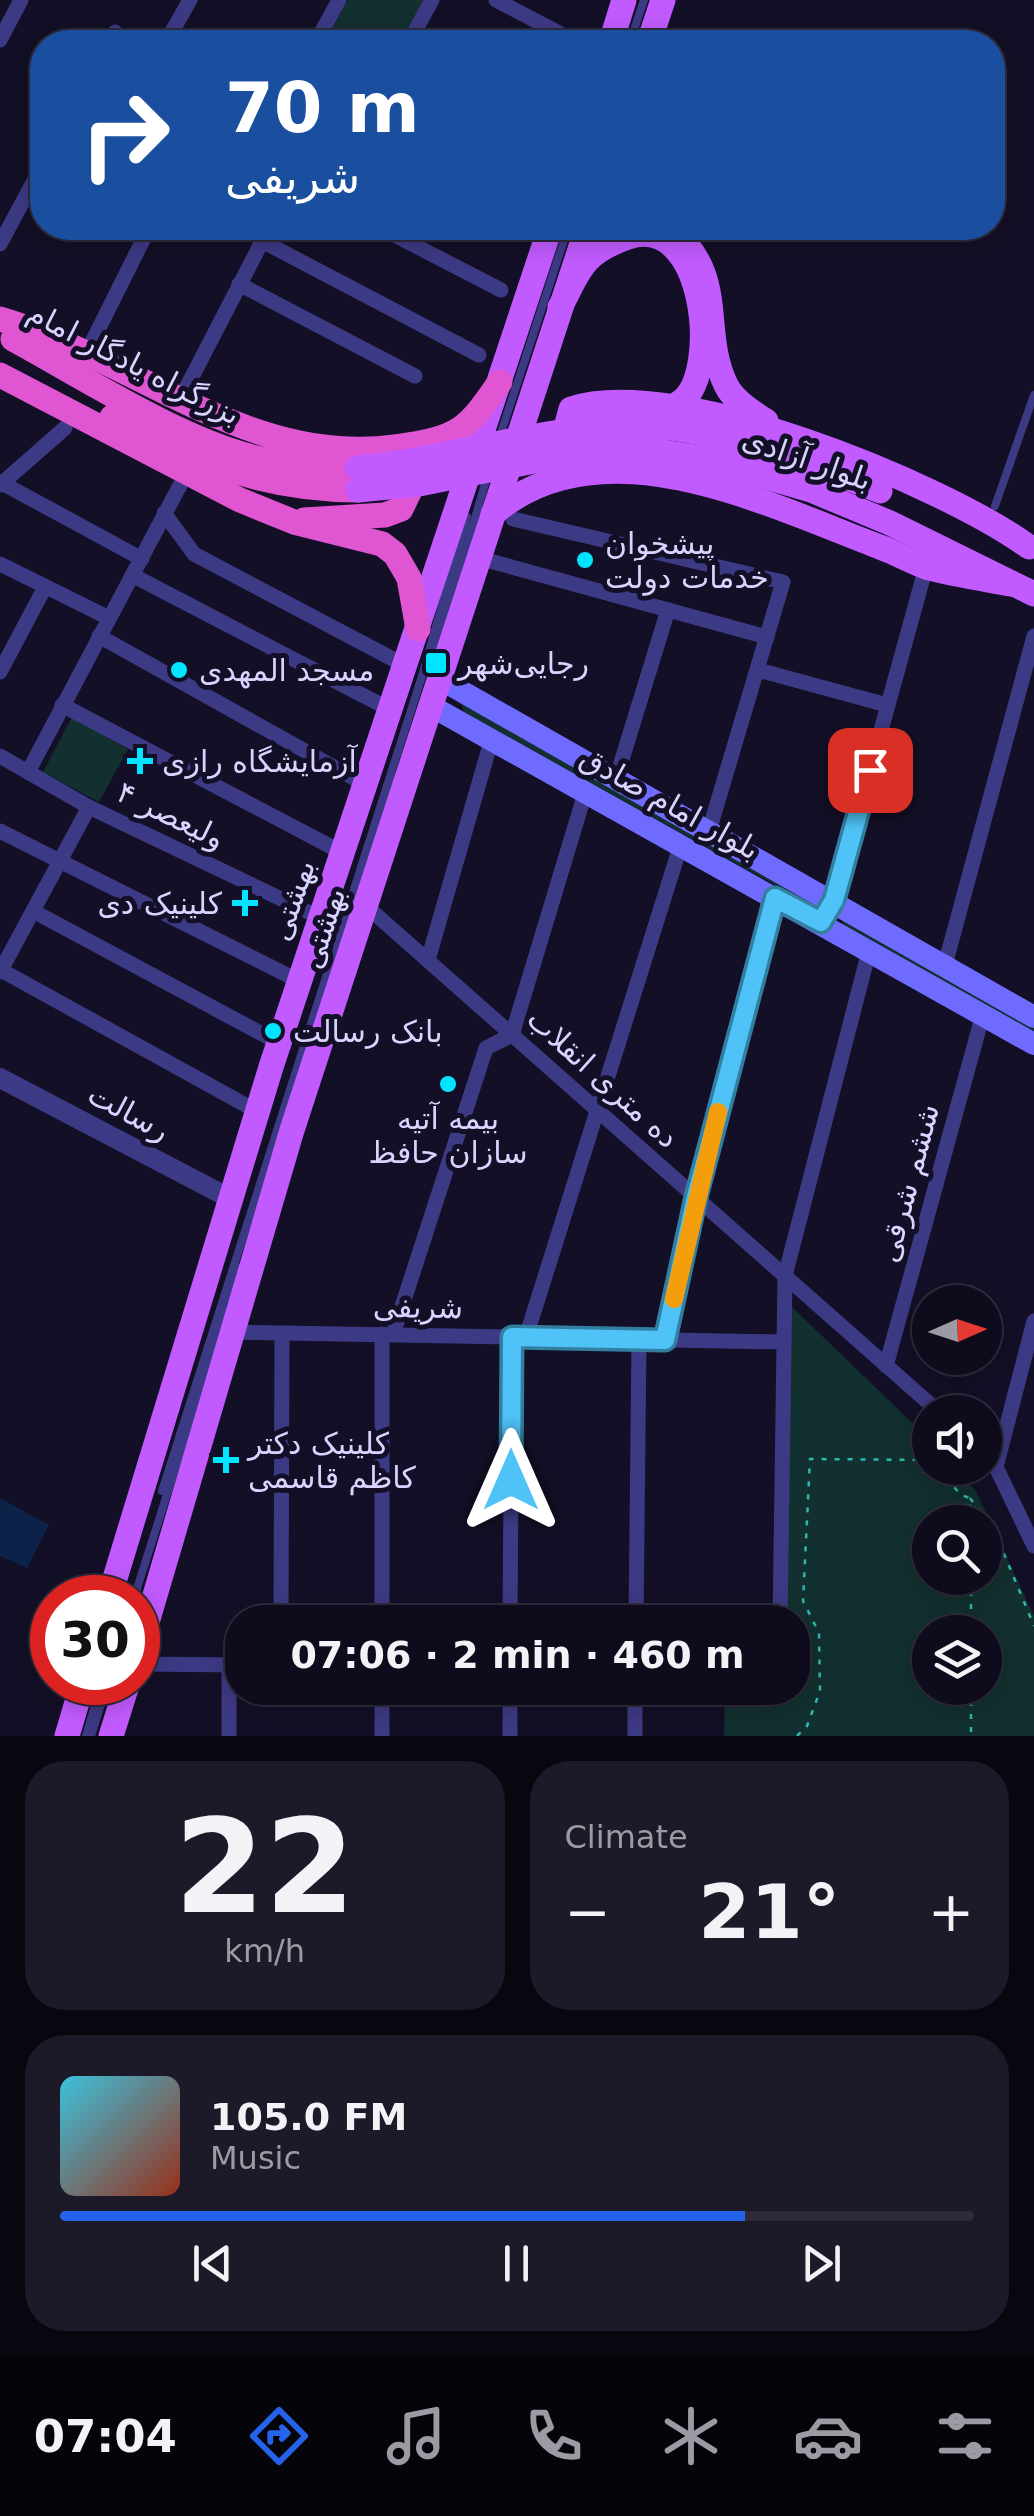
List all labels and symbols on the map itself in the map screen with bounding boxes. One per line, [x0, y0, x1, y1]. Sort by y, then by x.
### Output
street label: بزرگراه یادگار امام [22, 294, 246, 432]
street label: بلوار آزادی [738, 421, 876, 497]
place label: پیشخوان خدمات دولت [605, 526, 769, 596]
marker: پیشخوان خدمات دولت [574, 549, 596, 571]
place label: رجایی‌شهر [456, 646, 589, 682]
marker: رجایی‌شهر [423, 650, 449, 676]
place label: مسجد المهدی [199, 653, 374, 689]
marker: مسجد المهدی [168, 659, 190, 681]
pin [828, 728, 913, 813]
street label: بلوار امام صادق [574, 739, 766, 867]
place label: آزمایشگاه رازی [162, 744, 359, 779]
marker: آزمایشگاه رازی [127, 748, 153, 774]
street label: ولیعصر ۴ [111, 774, 231, 857]
street label: بهشتی [262, 855, 323, 945]
street label: بهشتى [294, 883, 353, 973]
place label: کلینیک دی [97, 886, 223, 921]
marker: کلینیک دی [232, 890, 258, 916]
street label: ده متری انقلاب [520, 1001, 686, 1155]
place label: بانک رسالت [293, 1014, 443, 1049]
marker: بانک رسالت [262, 1020, 284, 1042]
marker: بیمه آتیه سازان حافظ [437, 1073, 459, 1095]
street label: رسالت [82, 1076, 176, 1148]
street label: ششم شرقی [870, 1100, 947, 1266]
place label: بیمه آتیه سازان حافظ [368, 1101, 528, 1170]
north arrow [912, 1285, 1002, 1375]
street label: شریفی [373, 1289, 463, 1325]
place label: کلینیک دکتر کاظم قاسمی [246, 1426, 416, 1496]
position arrow [459, 1428, 563, 1532]
marker: کلینیک دکتر کاظم قاسمی [213, 1447, 239, 1473]
speed limit sign: 30 [30, 1575, 160, 1705]

